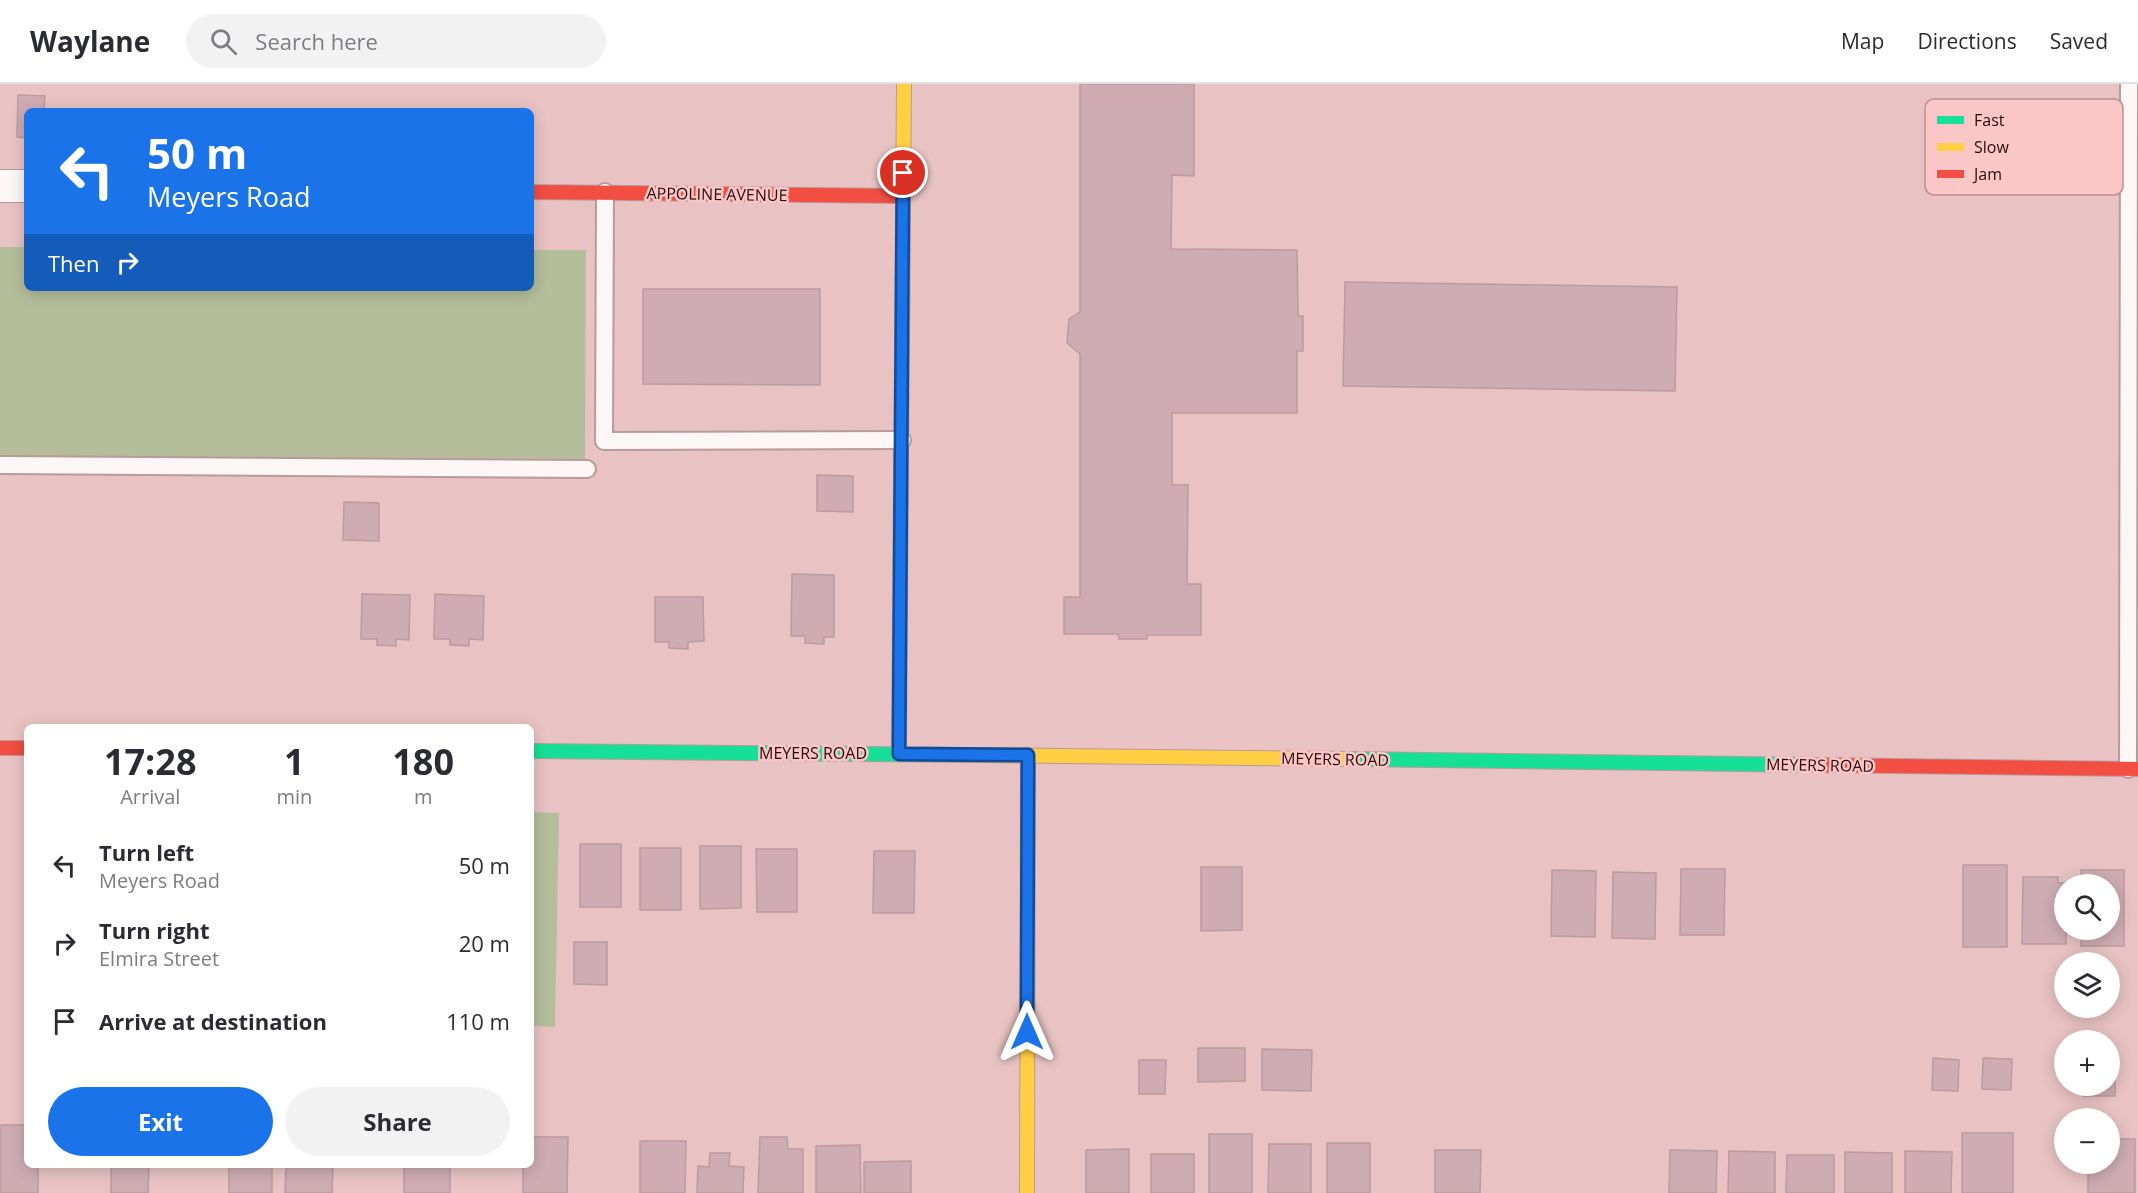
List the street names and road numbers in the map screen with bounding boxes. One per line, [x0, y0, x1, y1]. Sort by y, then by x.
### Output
street label: APPOLINE AVENUE [646, 182, 788, 206]
street label: MEYERS ROAD [759, 742, 867, 764]
street label: MEYERS ROAD [1281, 747, 1389, 771]
street label: MEYERS ROAD [1766, 753, 1874, 777]

